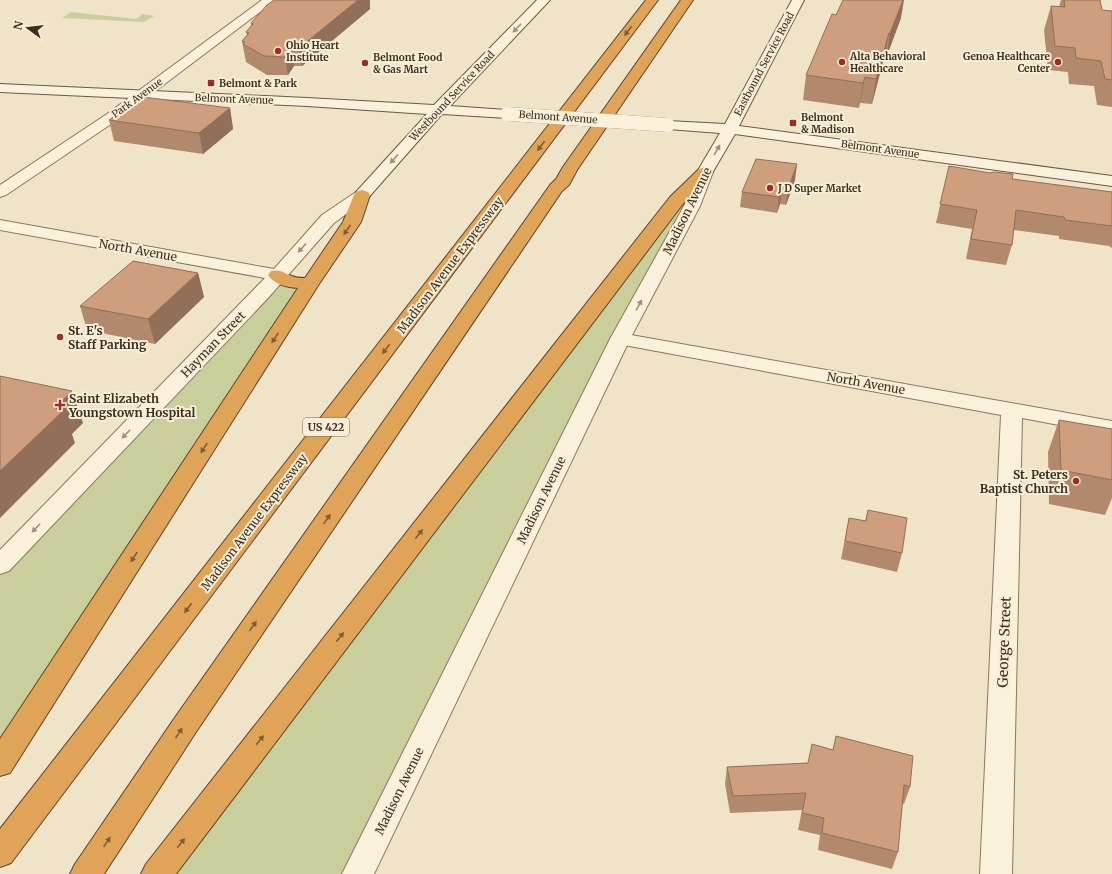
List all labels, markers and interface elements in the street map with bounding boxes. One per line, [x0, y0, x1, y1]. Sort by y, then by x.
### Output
north arrow [8, 8, 48, 48]
street label: Eastbound Service Road [731, 10, 797, 118]
text: N [10, 19, 26, 31]
one-way arrow [512, 23, 522, 33]
one-way arrow [625, 26, 633, 36]
place label: Ohio Heart Institute [286, 39, 339, 64]
marker: Ohio Heart Institute [273, 46, 283, 56]
street label: Westbound Service Road [406, 48, 497, 145]
place label: Alta Behavioral Healthcare [849, 50, 926, 75]
place label: Genoa Healthcare Center [963, 50, 1051, 75]
place label: Belmont Food & Gas Mart [373, 51, 442, 76]
marker: Alta Behavioral Healthcare [837, 57, 847, 67]
marker: Genoa Healthcare Center [1053, 57, 1063, 67]
marker: Belmont Food & Gas Mart [360, 58, 370, 68]
street label: Park Avenue [109, 75, 165, 121]
place label: Belmont & Park [219, 77, 297, 90]
marker: Belmont & Park [206, 78, 216, 88]
street label: Belmont Avenue [194, 91, 274, 107]
street label: Belmont Avenue [518, 108, 598, 126]
place label: Belmont & Madison [801, 111, 854, 136]
marker: Belmont & Madison [788, 118, 798, 128]
street label: Belmont Avenue [840, 137, 920, 161]
one-way arrow [537, 140, 545, 151]
one-way arrow [714, 144, 721, 156]
one-way arrow [390, 154, 399, 164]
street label: Madison Avenue [659, 165, 715, 257]
place label: J D Super Market [777, 182, 861, 195]
marker: J D Super Market [765, 183, 775, 193]
street label: Madison Avenue Expressway [394, 194, 506, 336]
one-way arrow [343, 225, 351, 235]
street label: North Avenue [98, 236, 178, 264]
one-way arrow [297, 243, 307, 253]
one-way arrow [635, 299, 642, 311]
street label: Hayman Street [178, 308, 249, 380]
place label: St. E's Staff Parking [68, 323, 147, 352]
marker: St. E's Staff Parking [55, 332, 65, 342]
one-way arrow [271, 332, 278, 344]
one-way arrow [382, 344, 390, 354]
street label: North Avenue [826, 369, 906, 397]
place label: Saint Elizabeth Youngstown Hospital [68, 391, 196, 420]
marker: Saint Elizabeth Youngstown Hospital [54, 399, 66, 411]
road number: US 422 [303, 418, 349, 436]
one-way arrow [121, 429, 131, 439]
one-way arrow [200, 442, 208, 453]
street label: Madison Avenue Expressway [198, 451, 310, 593]
street label: Madison Avenue [513, 454, 569, 546]
place label: St. Peters Baptist Church [980, 467, 1068, 496]
marker: St. Peters Baptist Church [1071, 476, 1081, 486]
one-way arrow [323, 514, 331, 525]
one-way arrow [32, 523, 41, 532]
one-way arrow [415, 529, 423, 540]
one-way arrow [130, 552, 138, 562]
street label: George Street [993, 596, 1015, 688]
one-way arrow [184, 603, 192, 614]
one-way arrow [249, 621, 257, 632]
one-way arrow [335, 632, 344, 643]
one-way arrow [176, 728, 183, 739]
one-way arrow [256, 735, 264, 745]
street label: Madison Avenue [371, 745, 427, 837]
one-way arrow [103, 836, 111, 847]
one-way arrow [177, 838, 185, 849]

